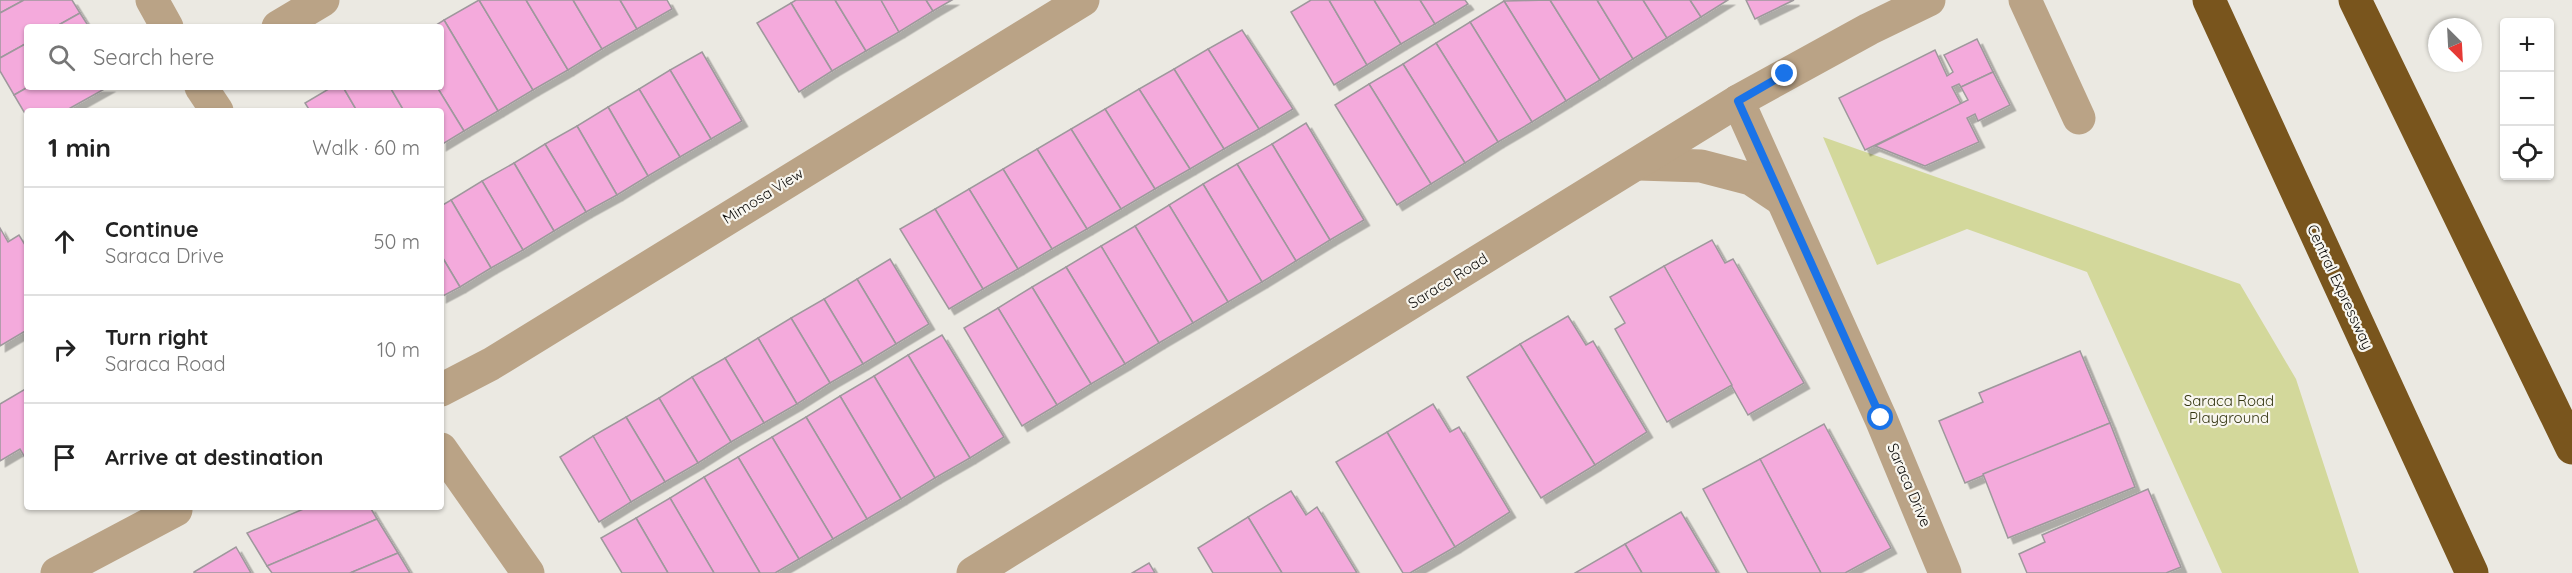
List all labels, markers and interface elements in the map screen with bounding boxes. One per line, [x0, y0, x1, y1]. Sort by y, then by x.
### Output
north arrow [2428, 18, 2482, 72]
map controls [2500, 18, 2554, 180]
button: + [2500, 18, 2554, 72]
search box [24, 24, 444, 90]
icon: search [45, 41, 78, 74]
text: Search here [93, 43, 214, 71]
route end [1771, 60, 1797, 86]
button: − [2500, 72, 2554, 126]
button: locate [2500, 126, 2554, 180]
text: 1 min [48, 131, 111, 164]
text: Walk · 60 m [312, 135, 420, 160]
street label: Mimosa View [719, 163, 807, 228]
text: Continue [105, 215, 199, 243]
street label: Central Expressway [2303, 221, 2378, 352]
icon: ahead [48, 225, 81, 258]
text: 50 m [374, 229, 420, 254]
text: Saraca Drive [105, 243, 224, 268]
street label: Saraca Road [1404, 249, 1491, 313]
text: Turn right [105, 323, 209, 351]
icon: right [48, 333, 81, 366]
text: 10 m [377, 337, 420, 362]
text: Saraca Road [105, 351, 226, 376]
park label: Saraca Road Playground [2184, 391, 2274, 427]
route start [1867, 404, 1893, 430]
street label: Saraca Drive [1883, 440, 1936, 530]
icon: arrive [48, 441, 81, 474]
text: Arrive at destination [105, 443, 323, 471]

